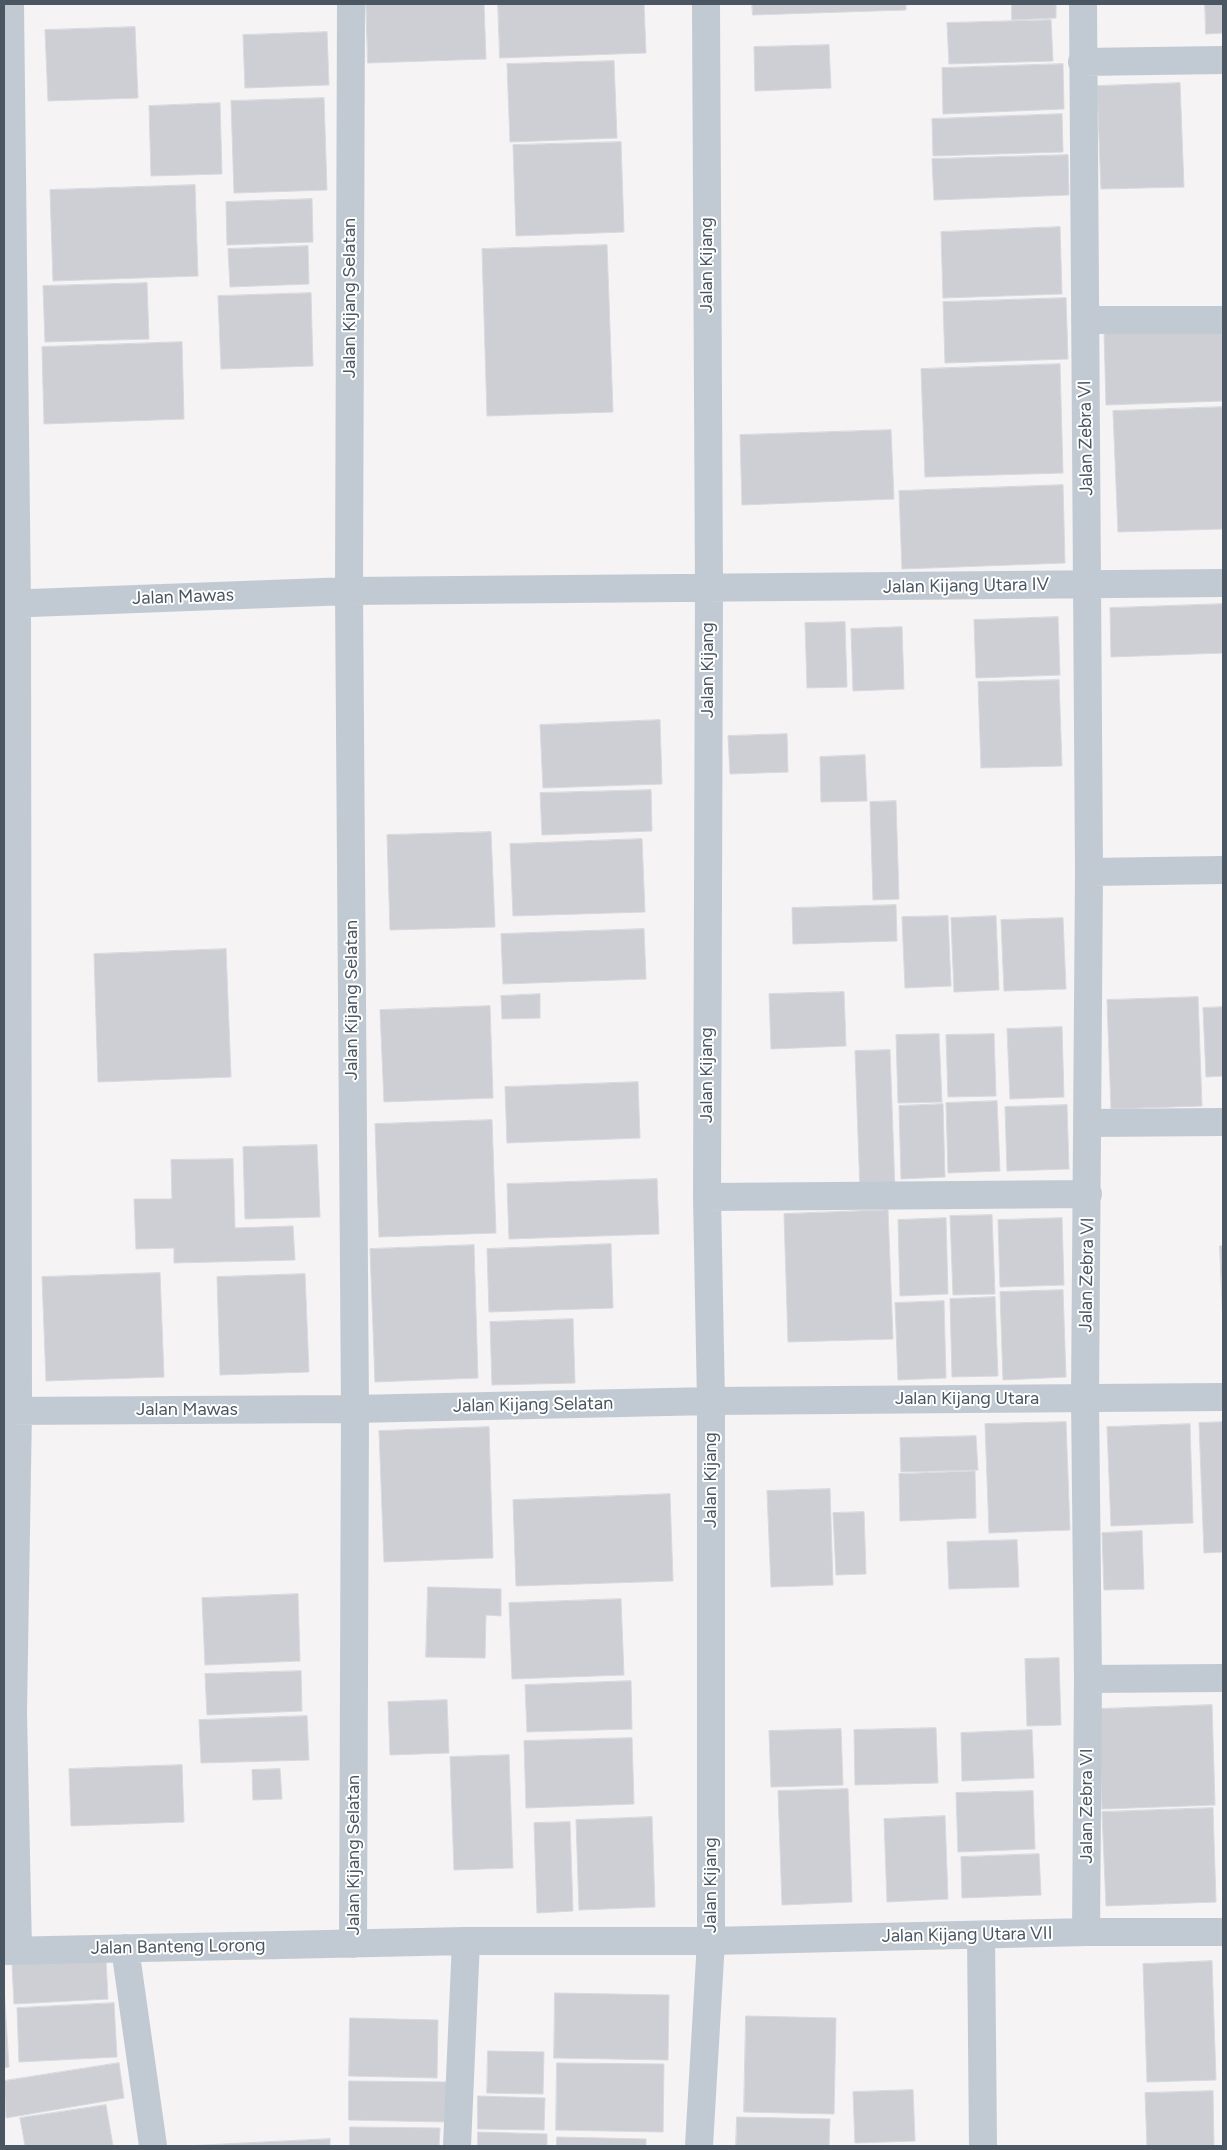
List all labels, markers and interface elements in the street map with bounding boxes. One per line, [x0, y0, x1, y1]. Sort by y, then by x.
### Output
street label: Jalan Kijang [696, 217, 718, 313]
street label: Jalan Kijang Selatan [339, 218, 361, 378]
street label: Jalan Zebra VI [1074, 380, 1098, 496]
street label: Jalan Kijang Utara IV [883, 574, 1049, 598]
street label: Jalan Mawas [132, 584, 234, 610]
street label: Jalan Kijang [697, 622, 719, 718]
street label: Jalan Kijang Selatan [341, 920, 363, 1080]
street label: Jalan Kijang [696, 1027, 718, 1123]
street label: Jalan Zebra VI [1075, 1217, 1099, 1333]
street label: Jalan Kijang Utara [895, 1388, 1039, 1410]
street label: Jalan Kijang Selatan [453, 1393, 613, 1417]
street label: Jalan Mawas [136, 1399, 238, 1421]
street label: Jalan Kijang [700, 1432, 722, 1528]
street label: Jalan Zebra VI [1076, 1748, 1098, 1864]
street label: Jalan Kijang Selatan [343, 1775, 365, 1935]
street label: Jalan Kijang [700, 1837, 722, 1933]
street label: Jalan Kijang Utara VII [881, 1923, 1053, 1947]
street label: Jalan Banteng Lorong [90, 1935, 266, 1959]

